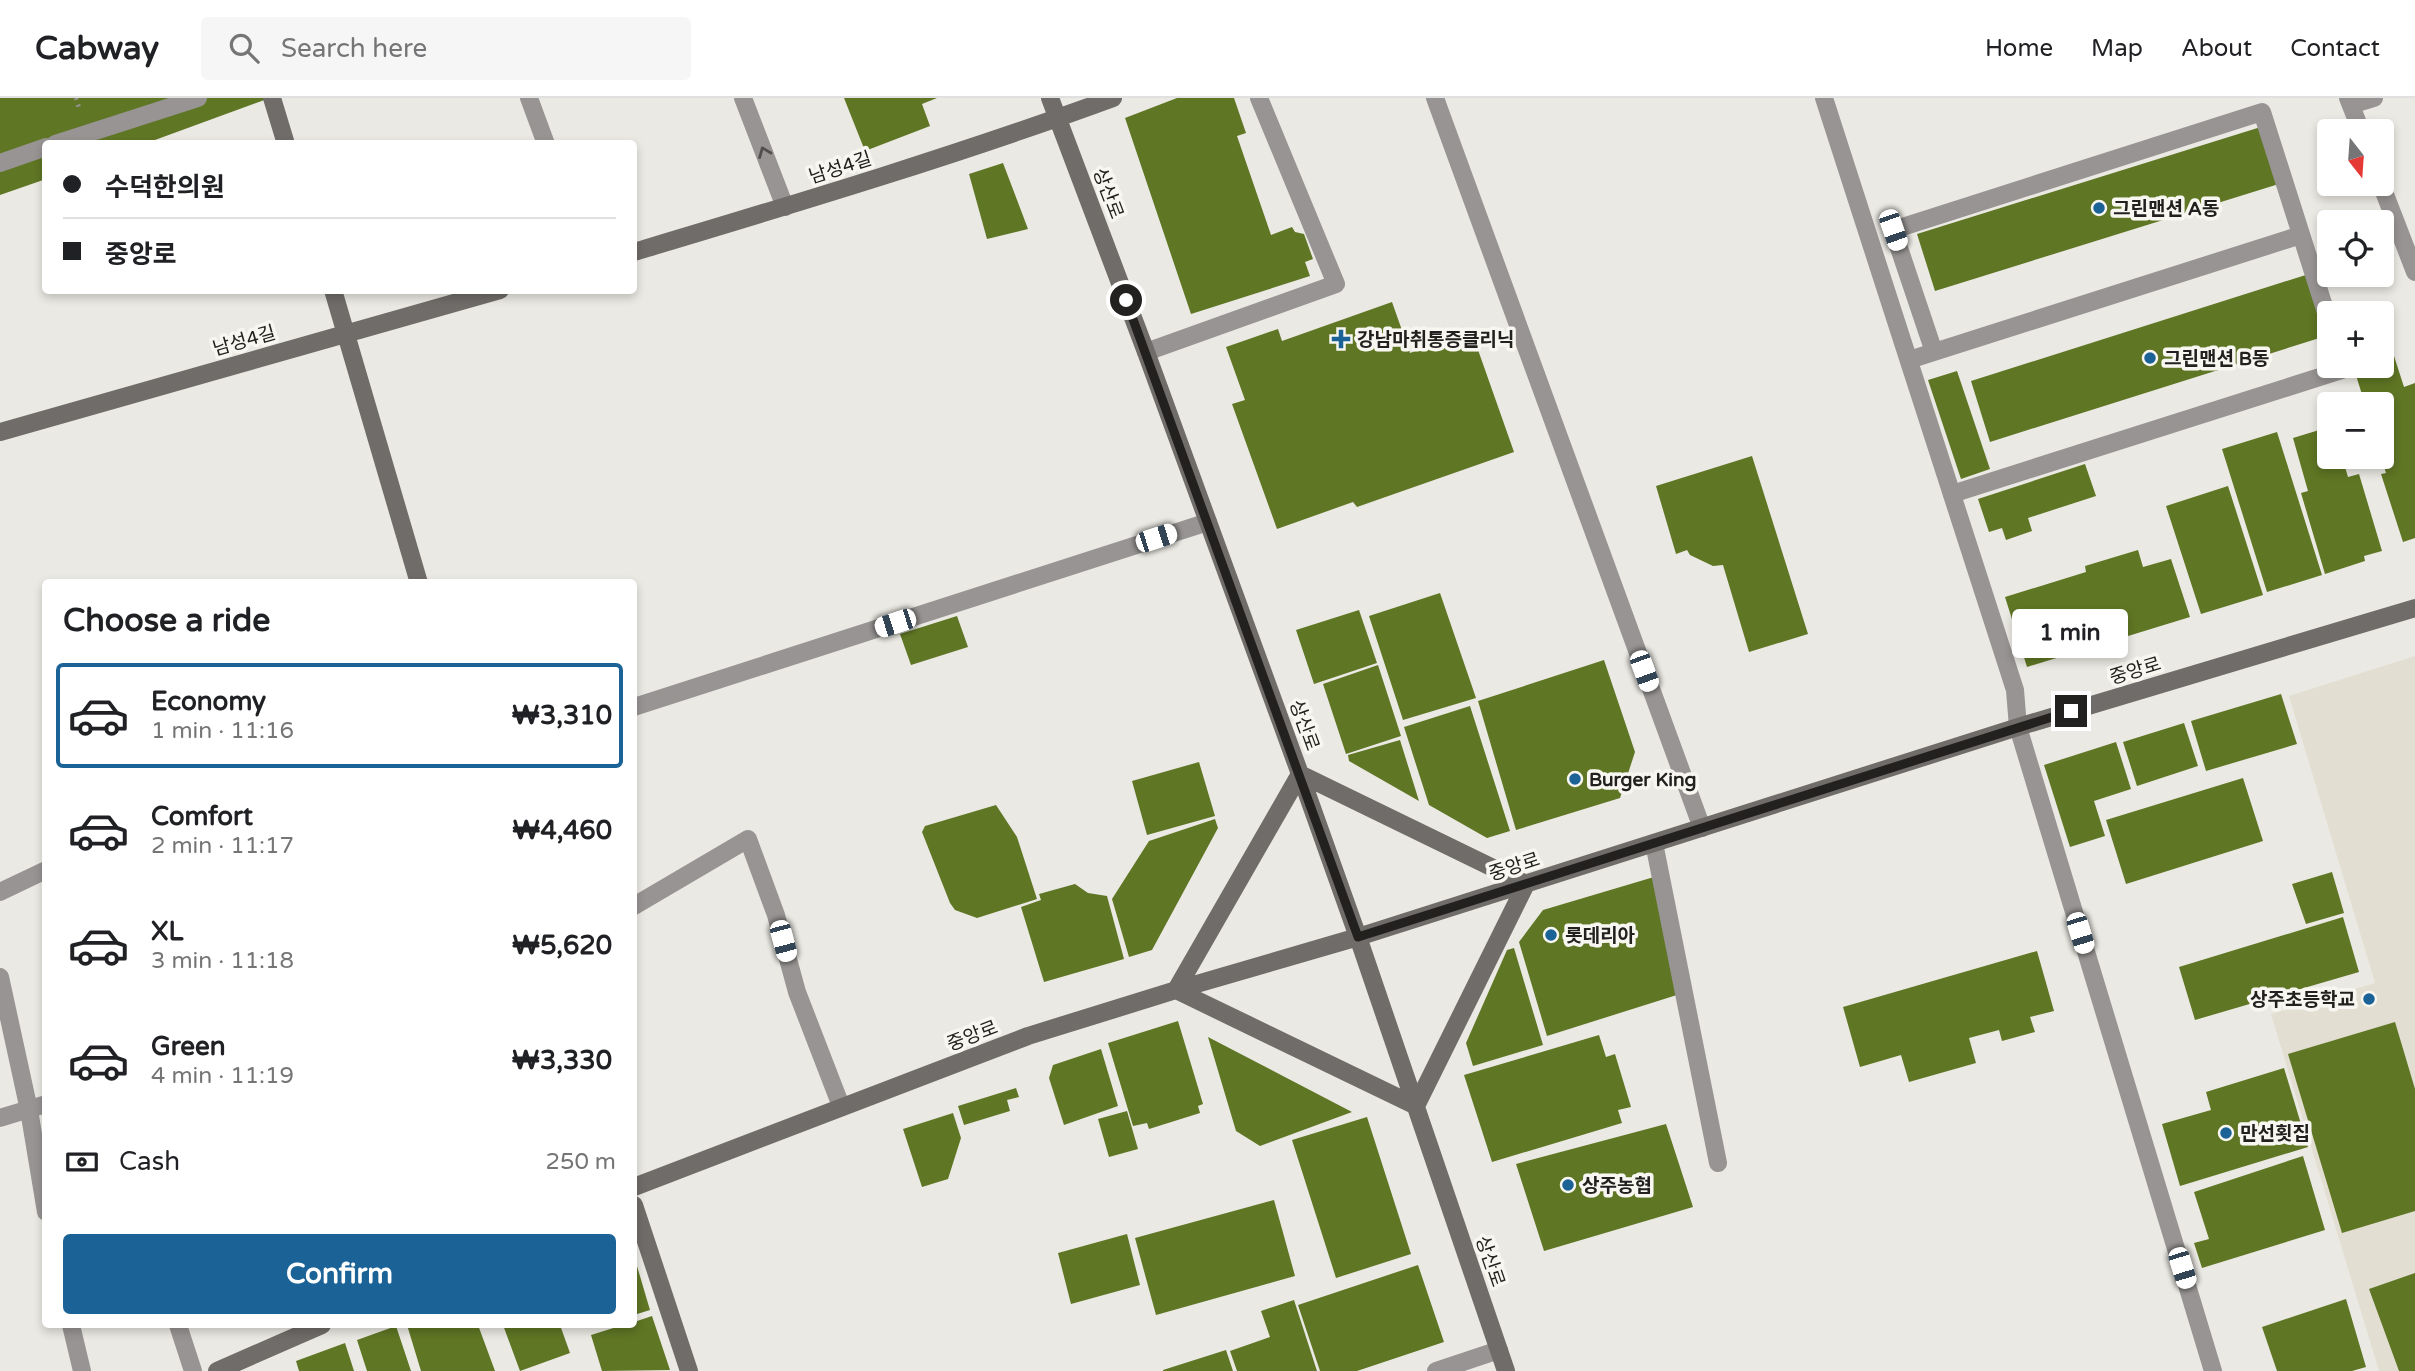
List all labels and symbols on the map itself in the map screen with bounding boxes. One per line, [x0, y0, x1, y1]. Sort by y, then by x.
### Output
north arrow [2317, 119, 2394, 196]
one-way arrow [758, 147, 772, 159]
street label: 남성4길 [806, 148, 874, 188]
street label: 상산로 [1088, 165, 1128, 222]
place label: 그린맨션 A동 [2113, 198, 2220, 220]
marker: 그린맨션 A동 [2091, 200, 2107, 216]
car [1877, 207, 1910, 253]
route start [1110, 284, 1142, 316]
street label: 남성4길 [210, 322, 278, 360]
marker: 강남마취통증클리닉 [1331, 329, 1351, 349]
place label: 강남마취통증클리닉 [1357, 329, 1514, 351]
place label: 그린맨션 B동 [2164, 348, 2270, 370]
marker: 그린맨션 B동 [2142, 350, 2158, 366]
car [1133, 522, 1180, 554]
car [872, 607, 919, 639]
callout: 1 min [2013, 610, 2129, 658]
car [1627, 648, 1662, 694]
street label: 중앙로 [2107, 653, 2164, 689]
route end [2055, 695, 2087, 727]
street label: 상산로 [1285, 697, 1323, 754]
place label: Burger King [1589, 769, 1697, 792]
marker: Burger King [1567, 771, 1583, 787]
street label: 중앙로 [1486, 848, 1543, 886]
car [2064, 910, 2097, 956]
car [768, 918, 799, 964]
place label: 롯데리아 [1565, 925, 1635, 947]
marker: 롯데리아 [1543, 927, 1559, 943]
place label: 상주초등학교 [2250, 989, 2355, 1011]
marker: 상주초등학교 [2361, 991, 2377, 1007]
street label: 중앙로 [944, 1016, 1001, 1056]
place label: 만선횟집 [2240, 1123, 2310, 1145]
marker: 만선횟집 [2218, 1125, 2234, 1141]
place label: 상주농협 [1582, 1175, 1652, 1197]
marker: 상주농협 [1560, 1177, 1576, 1193]
street label: 상산로 [1471, 1233, 1509, 1290]
car [2166, 1245, 2199, 1291]

